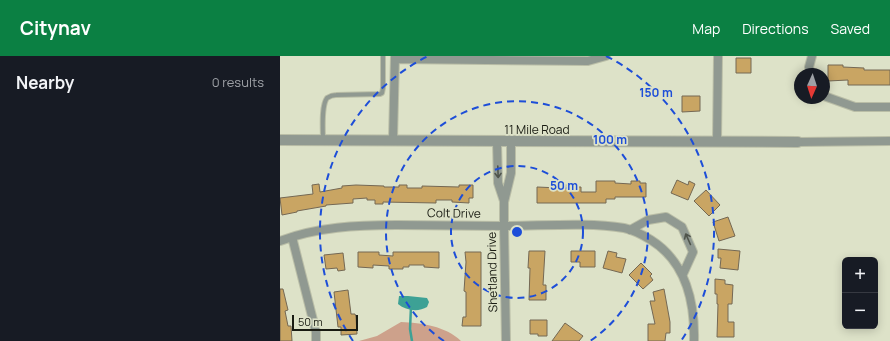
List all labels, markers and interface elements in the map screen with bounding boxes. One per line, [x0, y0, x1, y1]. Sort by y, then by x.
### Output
text: Citynav [20, 15, 91, 41]
text: Map [692, 19, 720, 38]
text: Directions [742, 19, 809, 38]
text: Saved [831, 19, 870, 38]
north arrow [794, 68, 830, 104]
text: Nearby [16, 71, 74, 94]
text: 0 results [212, 73, 264, 91]
text: 150 m [639, 84, 673, 101]
street label: 11 Mile Road [504, 121, 570, 138]
text: 100 m [593, 131, 627, 148]
one-way arrow [494, 165, 501, 178]
text: 50 m [550, 177, 578, 194]
street label: Colt Drive [427, 204, 481, 222]
centre of rings [510, 225, 524, 239]
street label: Shetland Drive [483, 232, 501, 312]
one-way arrow [684, 233, 691, 245]
map controls [842, 257, 878, 329]
button: + [842, 257, 878, 293]
button: − [842, 293, 878, 329]
scale bar [292, 313, 358, 332]
text: 50 m [298, 314, 323, 329]

